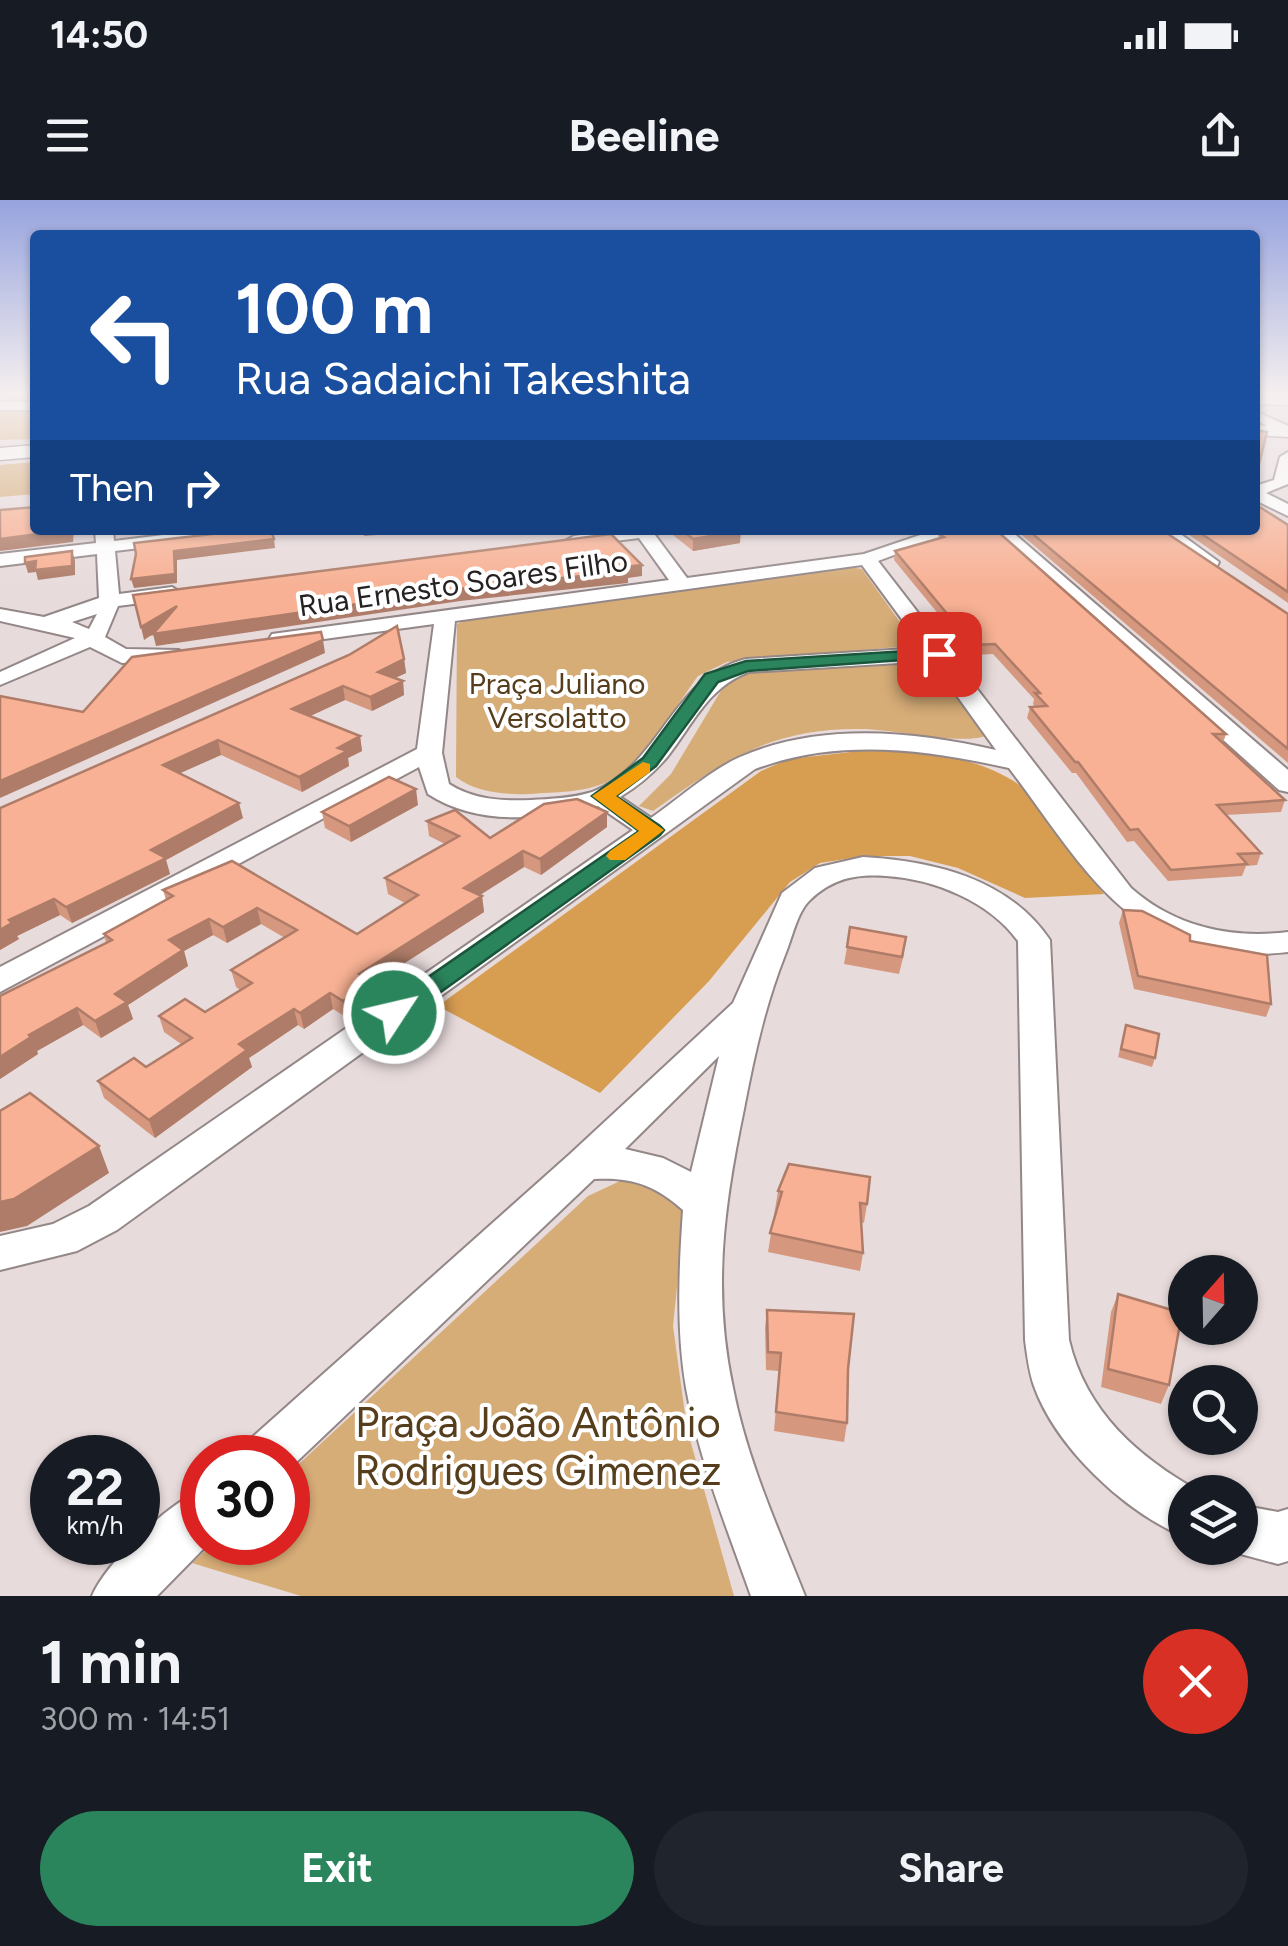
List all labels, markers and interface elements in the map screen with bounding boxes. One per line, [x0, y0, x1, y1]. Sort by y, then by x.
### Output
text: 14:50 [50, 12, 148, 58]
icon: menu [40, 108, 95, 163]
text: Beeline [569, 108, 719, 162]
icon: share [1193, 108, 1248, 163]
text: 100 m [235, 266, 433, 351]
icon: left [70, 270, 200, 400]
text: Rua Sadaichi Takeshita [235, 351, 691, 405]
icon: right [174, 460, 229, 515]
text: Then [70, 465, 154, 511]
street label: Rua Ernesto Soares Filho [296, 542, 630, 624]
pin [897, 612, 982, 697]
icon: arrive [912, 627, 967, 682]
park label: Praça Juliano Versolatto [469, 665, 645, 736]
position arrow [342, 961, 446, 1065]
north arrow [1168, 1255, 1258, 1345]
map controls [1168, 1255, 1258, 1565]
button: search [1168, 1365, 1258, 1455]
park label: Praça João Antônio Rodrigues Gimenez [354, 1397, 722, 1496]
speed limit sign: 30 [180, 1435, 310, 1565]
text: 22 [66, 1457, 124, 1518]
button: layers [1168, 1475, 1258, 1565]
text: km/h [66, 1510, 124, 1540]
text: 1 min [40, 1626, 182, 1698]
button: close [1143, 1629, 1248, 1734]
text: 300 m · 14:51 [40, 1700, 230, 1738]
button: Exit [40, 1811, 634, 1926]
button: Share [654, 1811, 1248, 1926]

